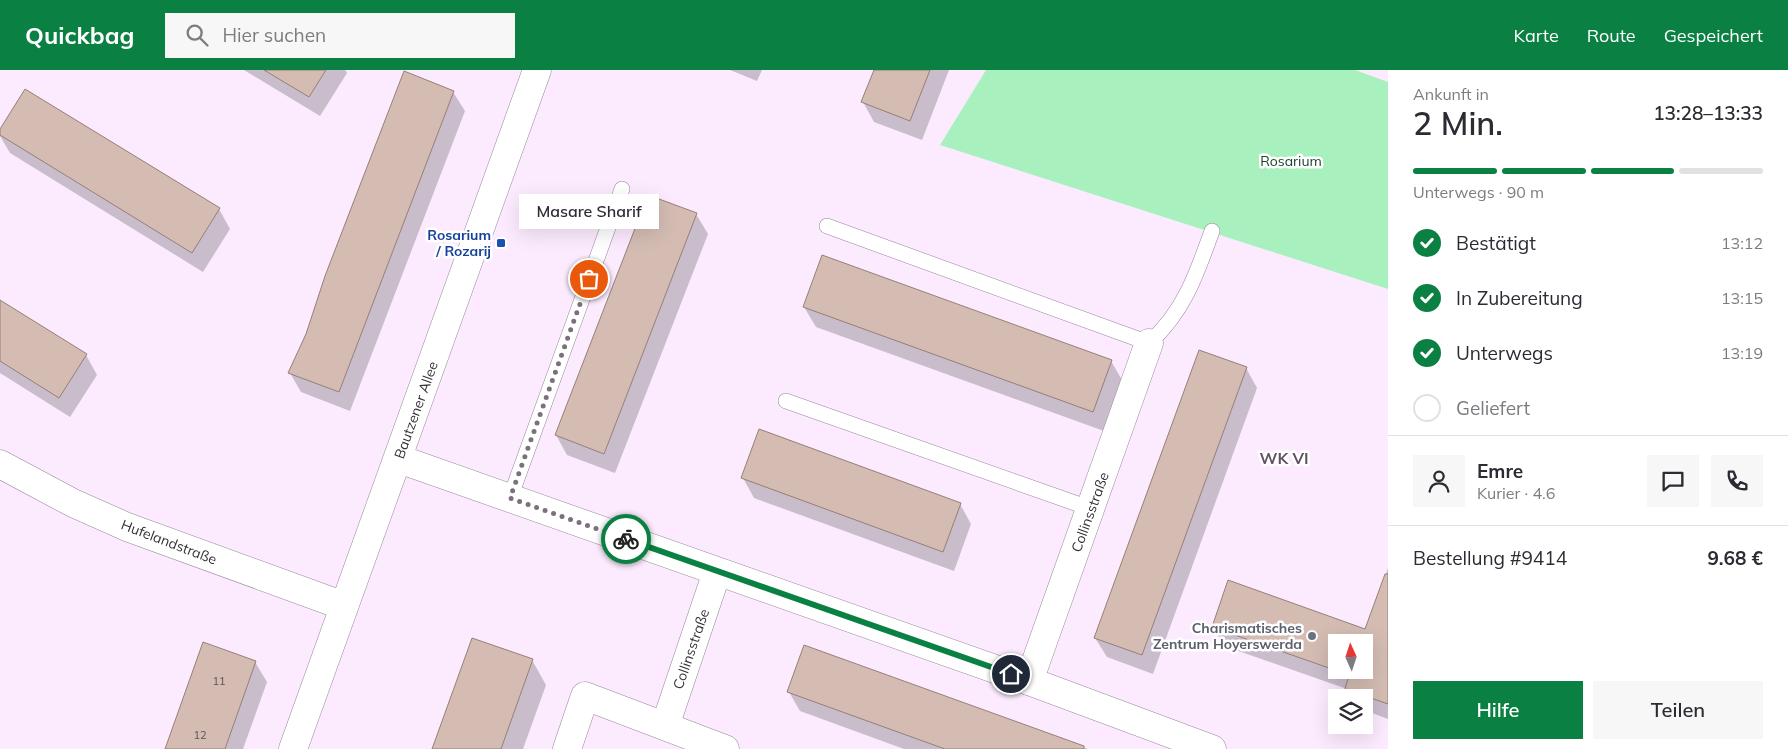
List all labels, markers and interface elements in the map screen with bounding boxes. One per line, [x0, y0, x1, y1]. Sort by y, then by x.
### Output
search box [165, 13, 515, 58]
text: Quickbag [25, 20, 135, 50]
icon: search [183, 21, 211, 49]
text: Hier suchen [223, 23, 326, 47]
text: Karte [1514, 24, 1559, 47]
text: Route [1587, 24, 1636, 47]
text: Gespeichert [1664, 24, 1763, 47]
text: Ankunft in [1413, 84, 1489, 104]
text: 13:28–13:33 [1653, 101, 1763, 125]
text: 2 Min. [1413, 103, 1503, 143]
park label: Rosarium [1260, 152, 1322, 170]
text: Unterwegs · 90 m [1413, 182, 1544, 202]
callout: Masare Sharif [519, 194, 659, 229]
text: Masare Sharif [536, 201, 642, 221]
place label: Rosarium / Rozarij [427, 226, 491, 260]
icon: check [1413, 229, 1441, 257]
text: Bestätigt [1456, 231, 1536, 255]
text: 13:12 [1721, 233, 1763, 253]
marker: Rosarium / Rozarij [495, 237, 507, 249]
pin [568, 258, 610, 300]
icon: bag [575, 265, 603, 293]
icon: check [1413, 284, 1441, 312]
text: In Zubereitung [1456, 286, 1583, 310]
text: 13:15 [1721, 288, 1763, 308]
icon: check [1413, 339, 1441, 367]
text: Unterwegs [1456, 341, 1553, 365]
text: 13:19 [1721, 343, 1763, 363]
street label: Bautzener Allee [390, 359, 442, 461]
text: Geliefert [1456, 396, 1530, 420]
district label: WK VI [1259, 448, 1309, 468]
button: person [1413, 455, 1465, 507]
button: chat [1647, 455, 1699, 507]
button: phone [1711, 455, 1763, 507]
text: Emre [1477, 459, 1523, 483]
street label: Collinsstraße [1067, 469, 1113, 555]
text: Kurier · 4.6 [1477, 483, 1555, 503]
courier [601, 514, 651, 564]
street label: Hufelandstraße [119, 516, 219, 568]
icon: bike [612, 525, 640, 553]
text: Bestellung #9414 [1413, 546, 1567, 570]
text: 9.68 € [1707, 546, 1763, 570]
street label: Collinsstraße [669, 606, 713, 692]
place label: Charismatisches Zentrum Hoyerswerda [1153, 619, 1302, 653]
marker: Charismatisches Zentrum Hoyerswerda [1306, 630, 1318, 642]
north arrow [1328, 634, 1372, 679]
map controls [1328, 634, 1373, 734]
pin [990, 653, 1032, 695]
icon: home [997, 660, 1025, 688]
house number: 11 [212, 674, 226, 688]
button: Hilfe [1413, 681, 1583, 739]
button: Teilen [1593, 681, 1763, 739]
button: layers [1328, 689, 1373, 734]
house number: 12 [193, 728, 207, 742]

